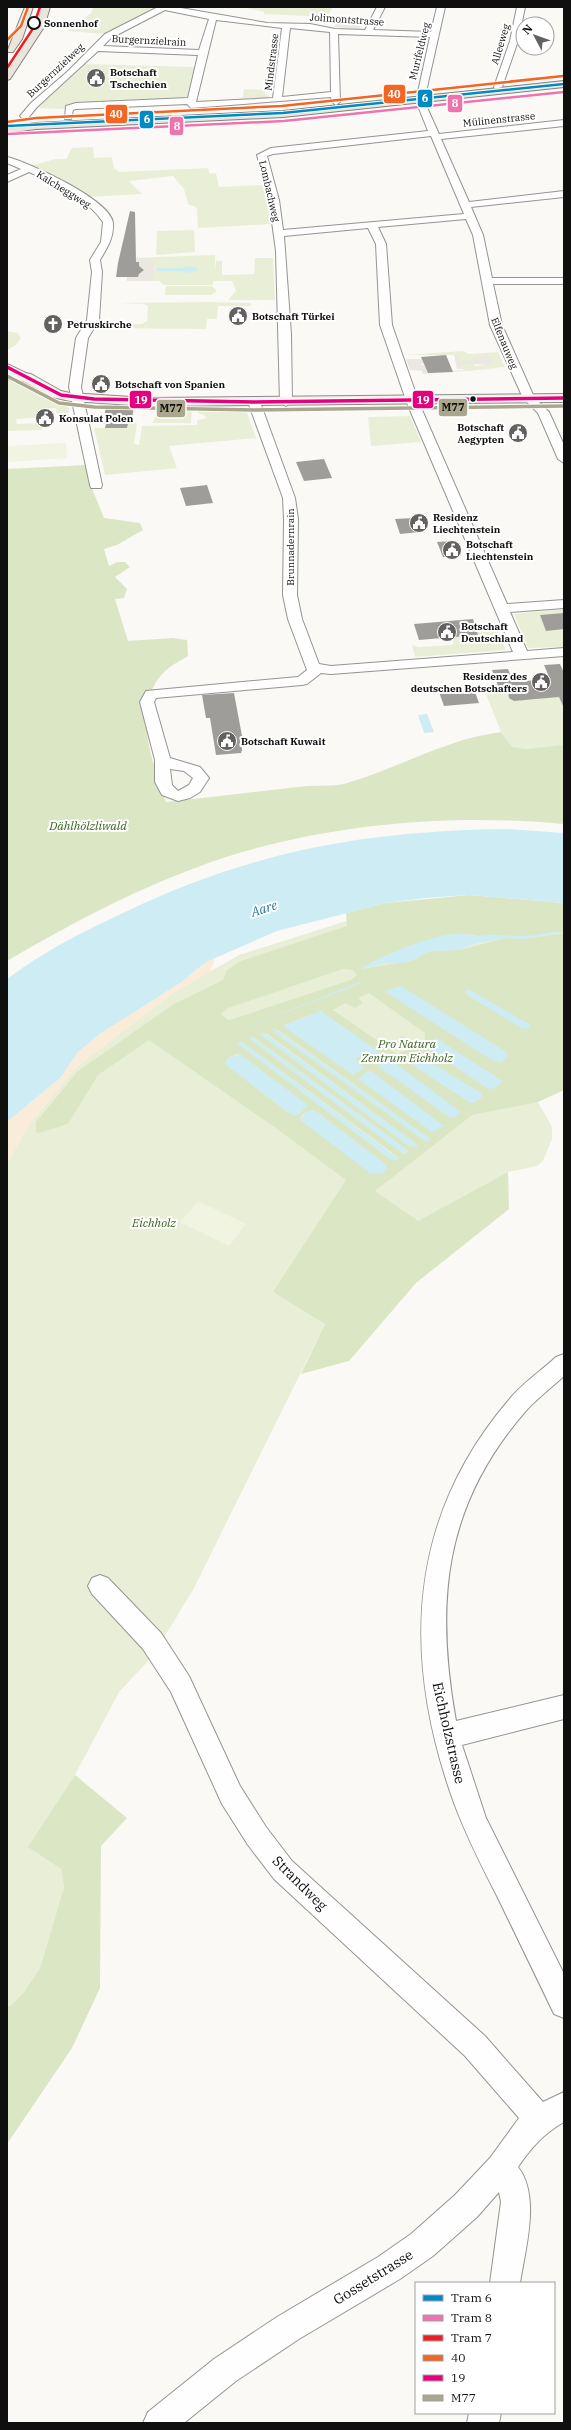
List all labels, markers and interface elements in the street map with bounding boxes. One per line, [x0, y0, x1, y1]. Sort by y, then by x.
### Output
street label: Jolimontstrasse [309, 10, 385, 29]
marker: Sonnenhof [27, 16, 41, 30]
north arrow [515, 16, 555, 56]
place label: Sonnenhof [44, 17, 99, 30]
street label: Murifeldweg [406, 20, 433, 81]
text: N [519, 21, 536, 37]
street label: Alleeweg [488, 22, 513, 66]
street label: Burgernzielrain [111, 32, 187, 49]
street label: Mindstrasse [262, 33, 281, 91]
street label: Burgernzielweg [24, 40, 87, 100]
place label: Botschaft Tschechien [110, 66, 167, 91]
public building icon: Botschaft Tschechien [85, 67, 107, 89]
line badge: 40 [383, 84, 406, 104]
text: 40 [387, 87, 401, 101]
line badge: 6 [417, 89, 433, 108]
text: 6 [422, 91, 429, 105]
line badge: 8 [447, 94, 463, 113]
text: 8 [452, 96, 459, 110]
line badge: 40 [105, 104, 128, 124]
text: 40 [109, 107, 123, 121]
street label: Mülinenstrasse [462, 109, 536, 130]
line badge: 6 [139, 110, 154, 129]
text: 6 [144, 112, 151, 126]
line badge: 8 [169, 116, 184, 136]
text: 8 [174, 119, 181, 133]
street label: Lombachweg [256, 159, 283, 224]
street label: Kalcheggweg [34, 168, 94, 212]
public building icon: Botschaft Türkei [227, 305, 249, 327]
place label: Botschaft Türkei [252, 310, 335, 323]
church icon: Petruskirche [42, 313, 64, 335]
street label: Elfenauweg [488, 315, 521, 371]
place label: Petruskirche [67, 318, 132, 331]
public building icon: Botschaft von Spanien [90, 373, 112, 395]
place label: Botschaft von Spanien [115, 378, 225, 391]
line badge: 19 [129, 390, 152, 409]
line badge: 19 [412, 390, 434, 409]
text: 19 [134, 393, 148, 407]
text: 19 [416, 393, 430, 407]
unlabelled marker [468, 394, 478, 404]
line badge: M77 [438, 398, 468, 417]
line badge: M77 [156, 399, 186, 418]
text: M77 [441, 400, 465, 414]
text: M77 [159, 401, 183, 415]
public building icon: Konsulat Polen [34, 407, 56, 429]
place label: Konsulat Polen [59, 412, 134, 425]
place label: Botschaft Aegypten [457, 421, 504, 446]
public building icon: Botschaft Aegypten [507, 422, 529, 444]
street label: Brunnadernrain [284, 508, 297, 586]
place label: Residenz Liechtenstein [433, 511, 501, 536]
public building icon: Residenz Liechtenstein [408, 512, 430, 534]
place label: Botschaft Liechtenstein [466, 538, 534, 563]
public building icon: Botschaft Liechtenstein [441, 539, 463, 561]
place label: Botschaft Deutschland [461, 620, 524, 645]
public building icon: Botschaft Deutschland [436, 621, 458, 643]
place label: Residenz des deutschen Botschafters [411, 670, 527, 695]
public building icon: Residenz des deutschen Botschafters [530, 671, 552, 693]
public building icon: Botschaft Kuwait [216, 730, 238, 752]
place label: Botschaft Kuwait [241, 735, 326, 748]
park label: Dählhölzliwald [48, 818, 127, 833]
water label: Aare [248, 896, 280, 921]
park label: Pro Natura Zentrum Eichholz [360, 1036, 453, 1065]
park label: Eichholz [131, 1215, 176, 1230]
street label: Eichholzstrasse [429, 1680, 469, 1786]
street label: Strandweg [269, 1852, 332, 1915]
street label: Gossetstrasse [330, 2245, 416, 2309]
legend [415, 2282, 555, 2414]
text: Tram 6 [451, 2290, 492, 2305]
text: Tram 8 [451, 2310, 492, 2325]
text: Tram 7 [451, 2330, 492, 2345]
text: 40 [451, 2350, 465, 2365]
text: 19 [451, 2370, 465, 2385]
text: M77 [451, 2390, 476, 2405]

